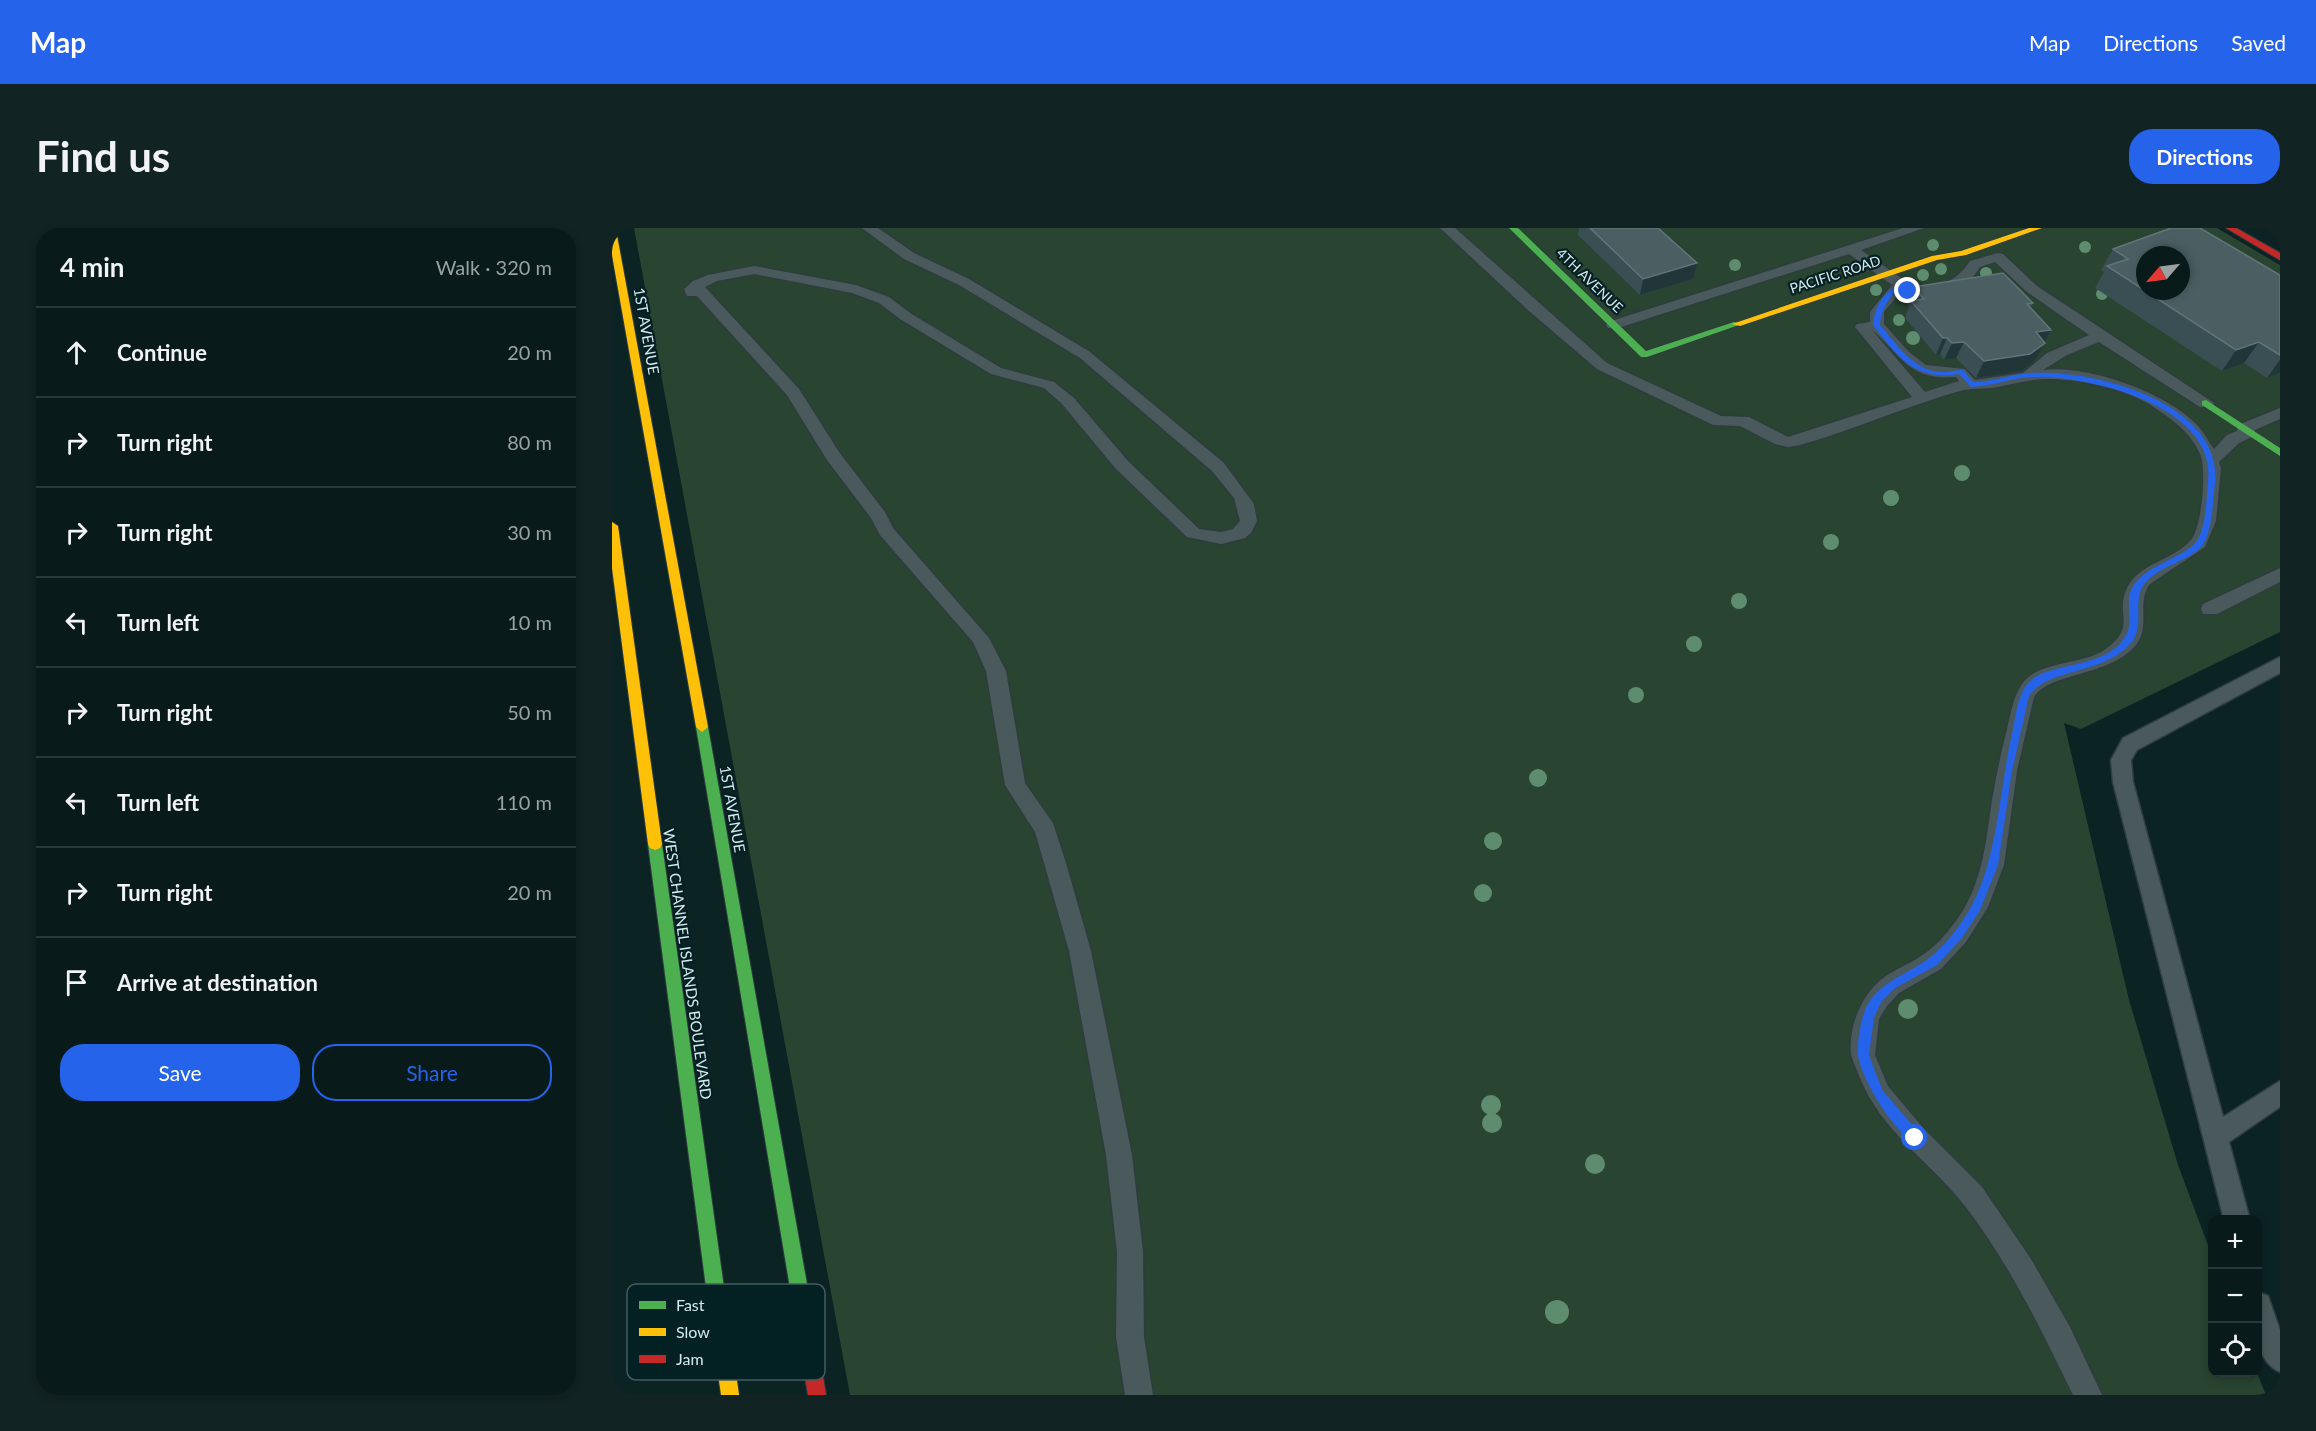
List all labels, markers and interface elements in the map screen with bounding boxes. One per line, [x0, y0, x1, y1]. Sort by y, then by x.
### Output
text: Map [30, 25, 86, 59]
text: Map [2029, 30, 2070, 55]
text: Directions [2103, 30, 2198, 55]
text: Saved [2231, 30, 2286, 55]
button: Directions [2129, 129, 2280, 184]
text: Find us [36, 131, 170, 181]
street label: 4TH AVENUE [1553, 244, 1627, 316]
north arrow [2136, 246, 2190, 300]
text: 4 min [60, 251, 124, 283]
street label: PACIFIC ROAD [1787, 251, 1883, 297]
text: Walk · 320 m [436, 255, 552, 279]
route end [1894, 277, 1920, 303]
street label: 1ST AVENUE [631, 286, 663, 376]
icon: ahead [60, 336, 93, 369]
text: Continue [117, 339, 207, 366]
text: 20 m [507, 340, 552, 364]
icon: right [60, 426, 93, 459]
text: Turn right [117, 429, 212, 456]
text: 80 m [507, 430, 552, 454]
icon: right [60, 516, 93, 549]
text: Turn right [117, 519, 212, 546]
text: 30 m [507, 520, 552, 544]
icon: left [60, 606, 93, 639]
text: Turn left [117, 609, 199, 636]
text: 10 m [507, 610, 552, 634]
icon: right [60, 696, 93, 729]
text: Turn right [117, 699, 212, 726]
text: 50 m [507, 700, 552, 724]
street label: 1ST AVENUE [717, 764, 749, 854]
icon: left [60, 786, 93, 819]
text: Turn left [117, 789, 199, 816]
text: 110 m [496, 790, 552, 814]
street label: WEST CHANNEL ISLANDS BOULEVARD [660, 827, 716, 1101]
icon: right [60, 876, 93, 909]
text: Turn right [117, 879, 212, 906]
text: 20 m [507, 880, 552, 904]
icon: arrive [60, 966, 93, 999]
text: Arrive at destination [117, 969, 318, 996]
button: Save [60, 1044, 300, 1101]
button: Share [312, 1044, 552, 1101]
route start [1901, 1124, 1927, 1150]
map controls [2208, 1215, 2262, 1377]
button: + [2208, 1215, 2262, 1269]
button: − [2208, 1269, 2262, 1323]
legend [627, 1284, 825, 1380]
text: Fast [676, 1295, 705, 1314]
text: Slow [676, 1322, 710, 1341]
button: locate [2208, 1323, 2262, 1377]
text: Jam [676, 1349, 704, 1368]

